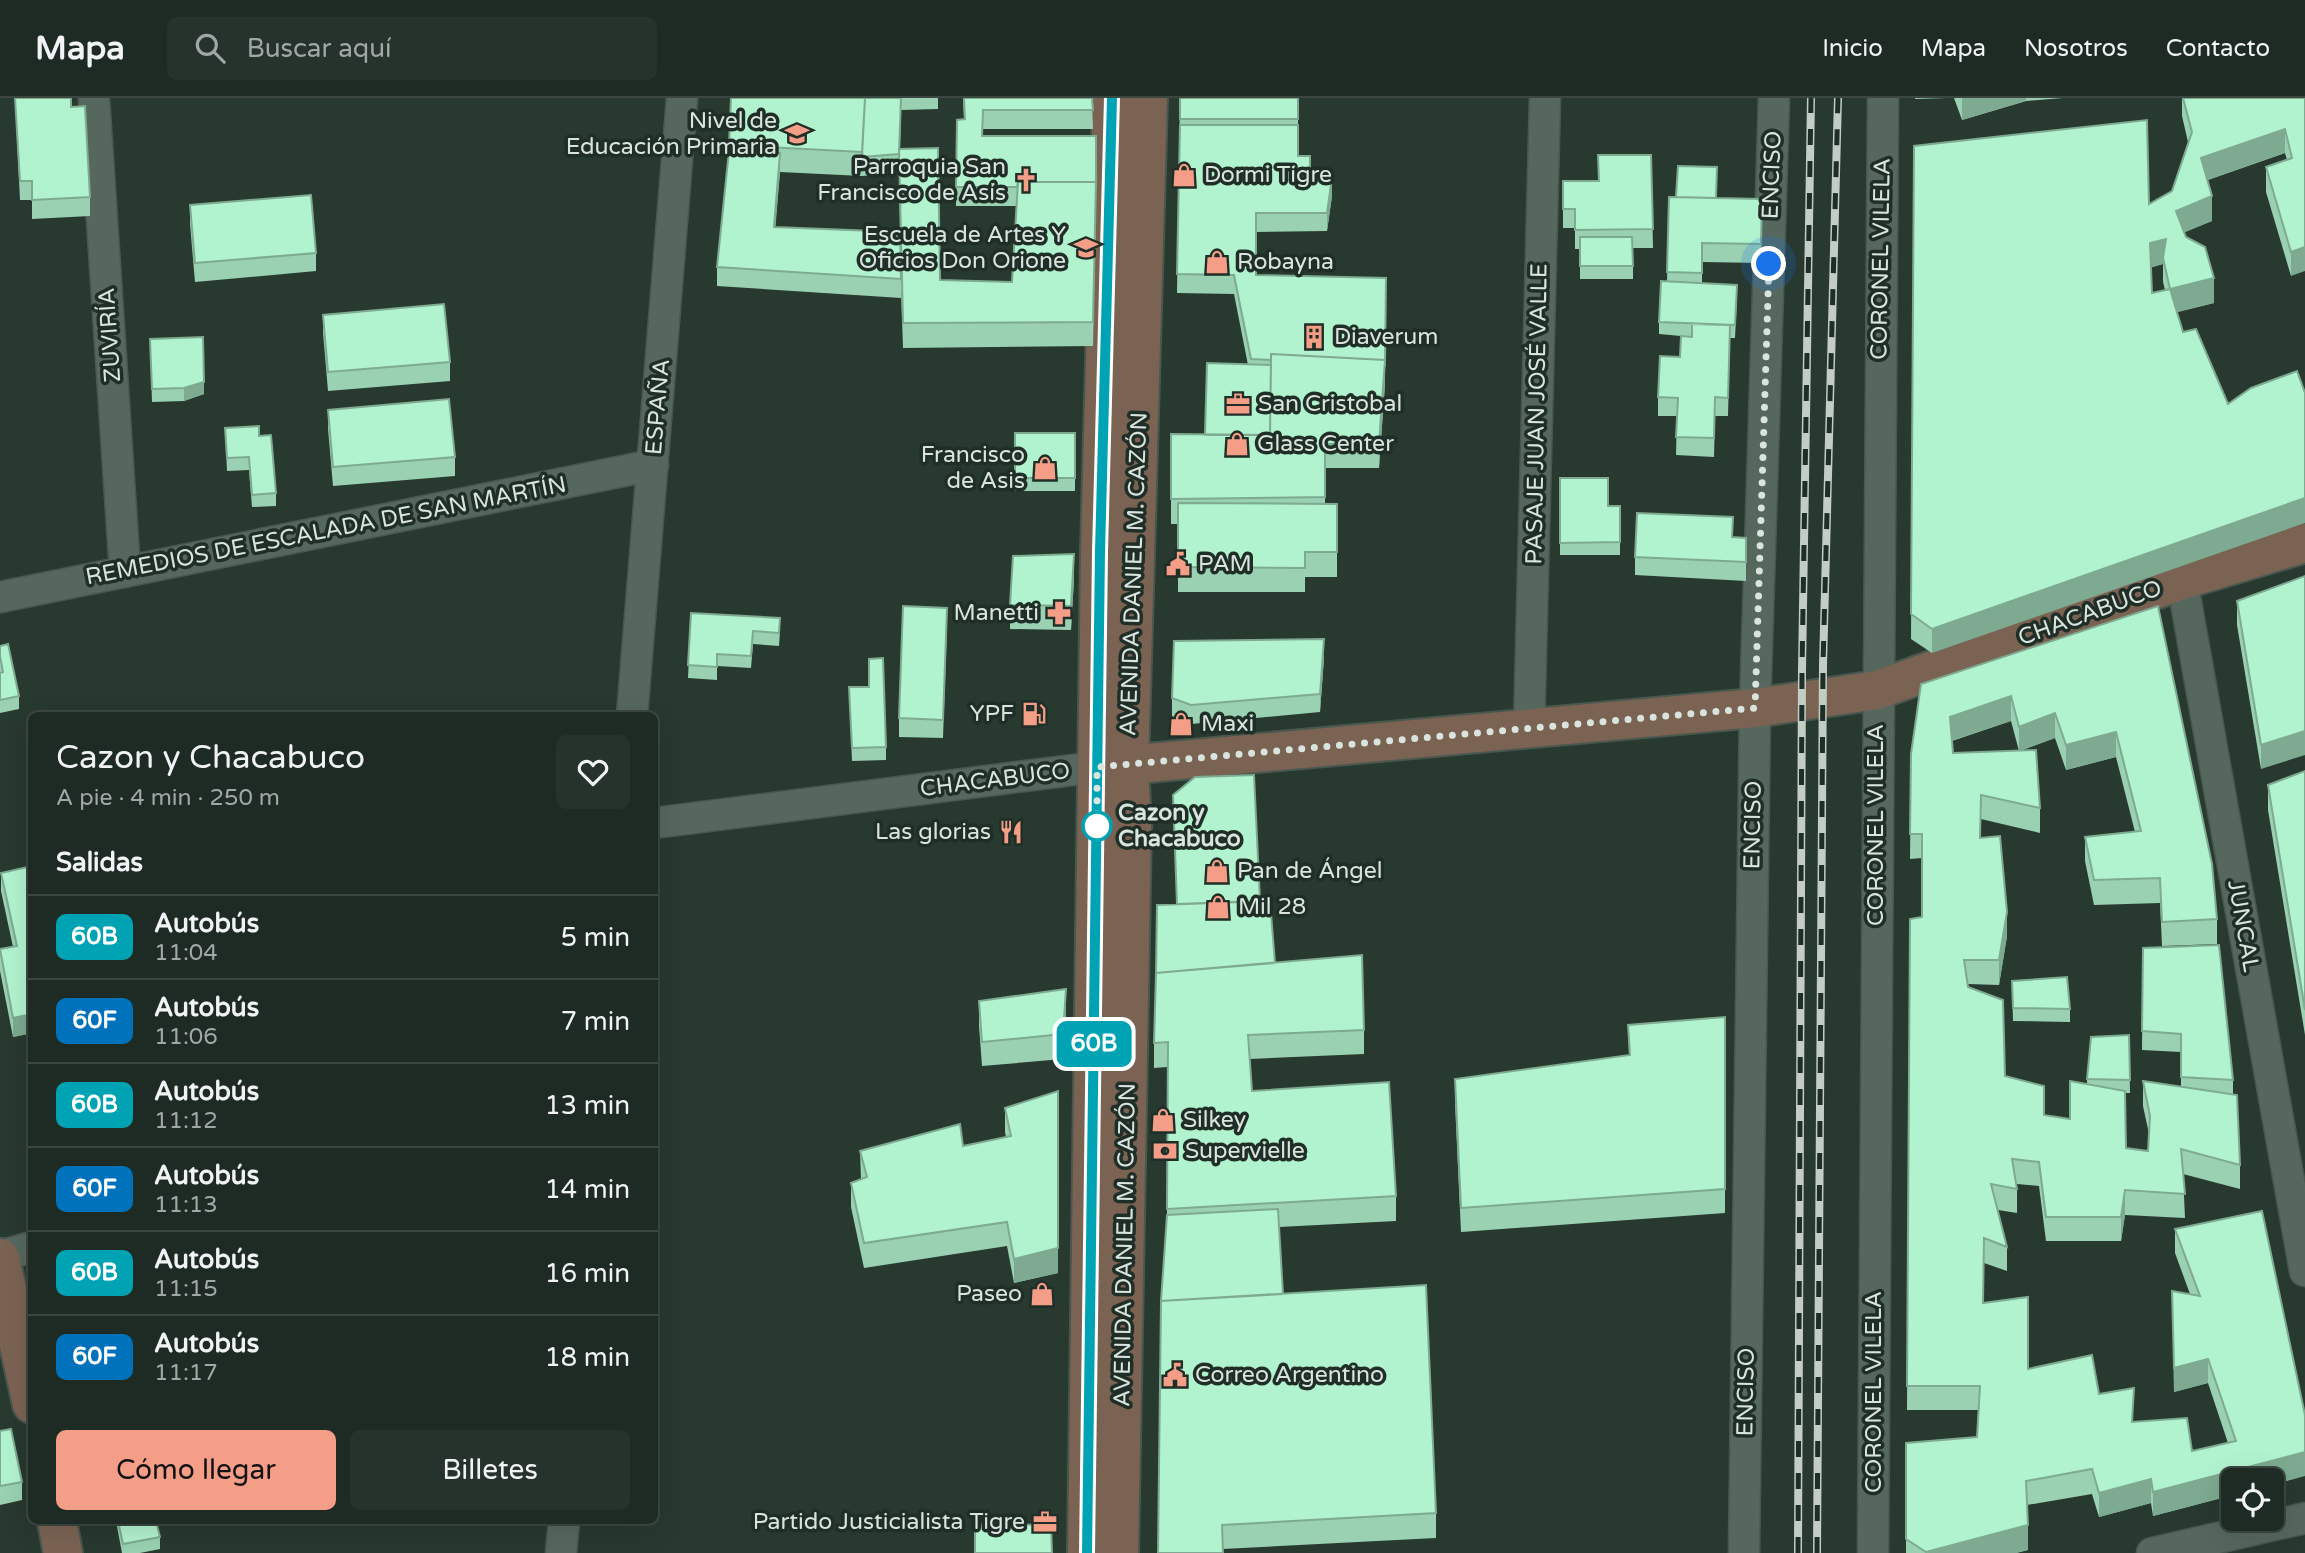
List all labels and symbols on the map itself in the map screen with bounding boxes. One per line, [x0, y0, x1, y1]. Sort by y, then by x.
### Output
place label: Nivel de Educación Primaria [566, 107, 777, 161]
school or university icon: Nivel de Educación Primaria [783, 120, 811, 148]
street label: ENCISO [1756, 130, 1788, 220]
place label: Parroquia San Francisco de Asís [817, 153, 1006, 207]
street label: CORONEL VILELA [1865, 158, 1897, 360]
shop icon: Dormi Tigre [1170, 161, 1198, 189]
place label: Dormi Tigre [1204, 161, 1332, 189]
church icon: Parroquia San Francisco de Asís [1012, 166, 1040, 194]
place label: Escuela de Artes Y Oficios Don Orione [859, 221, 1066, 275]
school or university icon: Escuela de Artes Y Oficios Don Orione [1072, 234, 1100, 262]
your location [1751, 246, 1786, 281]
shop icon: Robayna [1203, 248, 1231, 276]
place label: Robayna [1237, 248, 1334, 276]
street label: PASAJE JUAN JOSÉ VALLE [1520, 263, 1554, 565]
street label: ZUVIRÍA [93, 287, 127, 383]
building icon: Diaverum [1300, 323, 1328, 351]
place label: Diaverum [1334, 323, 1438, 351]
street label: ESPAÑA [640, 358, 676, 456]
office icon: San Cristobal [1224, 390, 1252, 418]
place label: San Cristobal [1258, 390, 1402, 418]
street label: AVENIDA DANIEL M. CAZÓN [1114, 412, 1154, 736]
shop icon: Glass Center [1223, 430, 1251, 458]
place label: Glass Center [1257, 430, 1394, 458]
place label: Francisco de Asis [921, 441, 1025, 495]
shop icon: Francisco de Asis [1031, 454, 1059, 482]
street label: REMEDIOS DE ESCALADA DE SAN MARTÍN [83, 471, 569, 591]
public building icon: PAM [1164, 550, 1192, 578]
place label: PAM [1198, 550, 1252, 578]
street label: CHACABUCO [2014, 574, 2166, 652]
place label: Manetti [954, 599, 1039, 627]
pharmacy icon: Manetti [1045, 599, 1073, 627]
place label: YPF [970, 700, 1014, 728]
fuel station icon: YPF [1020, 700, 1048, 728]
shop icon: Maxi [1167, 710, 1195, 738]
place label: Maxi [1201, 710, 1254, 738]
street label: CORONEL VILELA [1862, 724, 1890, 926]
street label: CHACABUCO [918, 757, 1072, 803]
street label: ENCISO [1738, 780, 1768, 870]
place label: Cazon y Chacabuco [1118, 799, 1241, 853]
marker: Cazon y Chacabuco [1082, 811, 1112, 841]
place label: Las glorias [875, 818, 991, 846]
restaurant icon: Las glorias [997, 818, 1025, 846]
shop icon: Pan de Ángel [1203, 857, 1231, 885]
place label: Pan de Ángel [1237, 857, 1383, 885]
street label: JUNCAL [2221, 878, 2265, 974]
shop icon: Mil 28 [1204, 893, 1232, 921]
place label: Mil 28 [1238, 893, 1306, 921]
line badge: 60B [1054, 1021, 1134, 1067]
street label: AVENIDA DANIEL M. CAZÓN [1108, 1083, 1142, 1407]
shop icon: Silkey [1149, 1106, 1177, 1134]
place label: Silkey [1183, 1106, 1246, 1134]
bank icon: Supervielle [1151, 1137, 1179, 1165]
place label: Supervielle [1185, 1137, 1305, 1165]
place label: Paseo [956, 1280, 1022, 1308]
shop icon: Paseo [1028, 1280, 1056, 1308]
street label: CORONEL VILELA [1860, 1291, 1888, 1493]
street label: ENCISO [1731, 1347, 1761, 1437]
public building icon: Correo Argentino [1161, 1361, 1189, 1389]
place label: Correo Argentino [1195, 1361, 1384, 1389]
place label: Partido Justicialista Tigre [753, 1508, 1025, 1536]
office icon: Partido Justicialista Tigre [1031, 1508, 1059, 1536]

